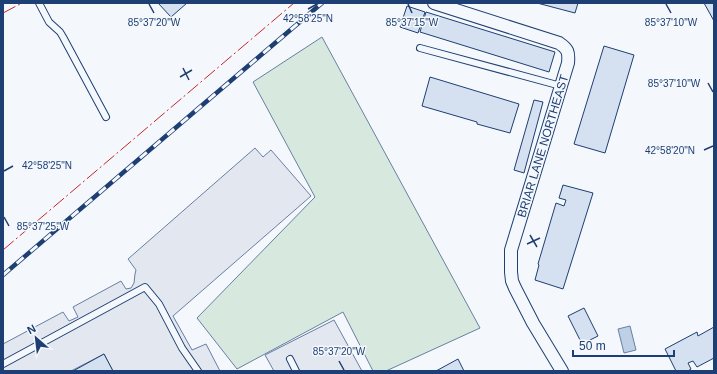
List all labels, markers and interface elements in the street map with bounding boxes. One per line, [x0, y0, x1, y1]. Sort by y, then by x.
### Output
text: 42°58'25"N [283, 13, 333, 24]
text: 85°37'20"W [128, 17, 181, 28]
text: 85°37'15"W [386, 17, 439, 28]
text: 85°37'10"W [645, 17, 698, 28]
street label: BRIAR LANE NORTHEAST [515, 72, 572, 219]
text: 85°37'10"W [648, 78, 701, 89]
text: 42°58'20"N [645, 145, 695, 156]
text: 42°58'25"N [22, 160, 72, 171]
text: 85°37'25"W [17, 221, 70, 232]
north arrow [16, 318, 56, 358]
text: N [25, 322, 38, 336]
scale bar [573, 332, 674, 358]
text: 50 m [579, 339, 606, 353]
text: 85°37'20"W [313, 346, 366, 357]

